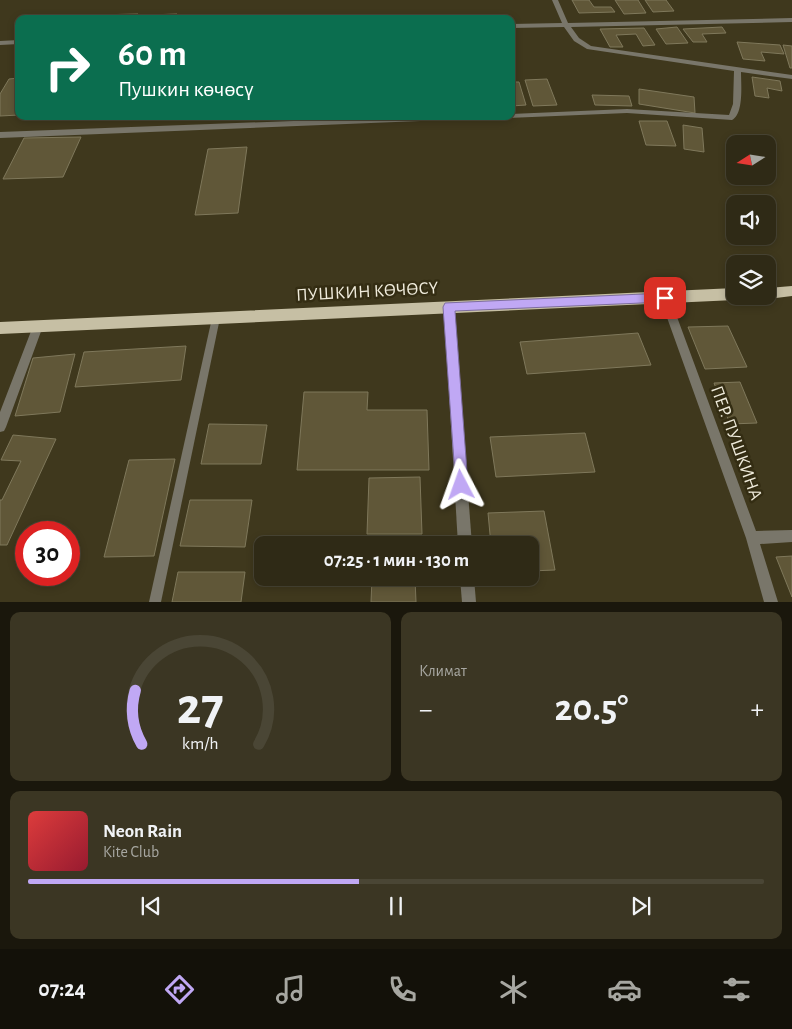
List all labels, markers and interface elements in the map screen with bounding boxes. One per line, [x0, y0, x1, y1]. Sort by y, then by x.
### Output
icon: right [35, 35, 100, 100]
text: 60 m [118, 37, 187, 72]
text: Пушкин көчөсү [118, 78, 254, 100]
north arrow [726, 135, 776, 185]
map controls [726, 135, 776, 305]
button: sound [726, 195, 776, 245]
button: layers [726, 255, 776, 305]
pin [644, 277, 686, 319]
street label: ПУШКИН КӨЧӨСҮ [295, 279, 439, 305]
icon: arrive [651, 284, 679, 312]
street label: ПЕР. ПУШКИНА [707, 383, 765, 503]
position arrow [434, 458, 486, 510]
speed limit sign: 30 [15, 521, 80, 586]
text: 07:25 · 1 мин · 130 m [324, 551, 469, 570]
text: Климат [419, 663, 467, 679]
text: 27 [177, 681, 224, 733]
text: 20.5° [555, 690, 628, 728]
text: − [419, 696, 432, 724]
text: + [751, 696, 764, 724]
text: km/h [182, 735, 219, 753]
text: Neon Rain [103, 822, 182, 841]
text: Kite Club [103, 844, 159, 860]
icon: previous [137, 892, 165, 920]
icon: pause [382, 892, 410, 920]
icon: next [627, 892, 655, 920]
icon: directions [162, 972, 197, 1007]
icon: music [273, 972, 308, 1007]
icon: phone [385, 972, 420, 1007]
icon: climate [496, 972, 531, 1007]
icon: car [607, 972, 642, 1007]
icon: filters [719, 972, 754, 1007]
text: 07:24 [38, 978, 86, 1000]

